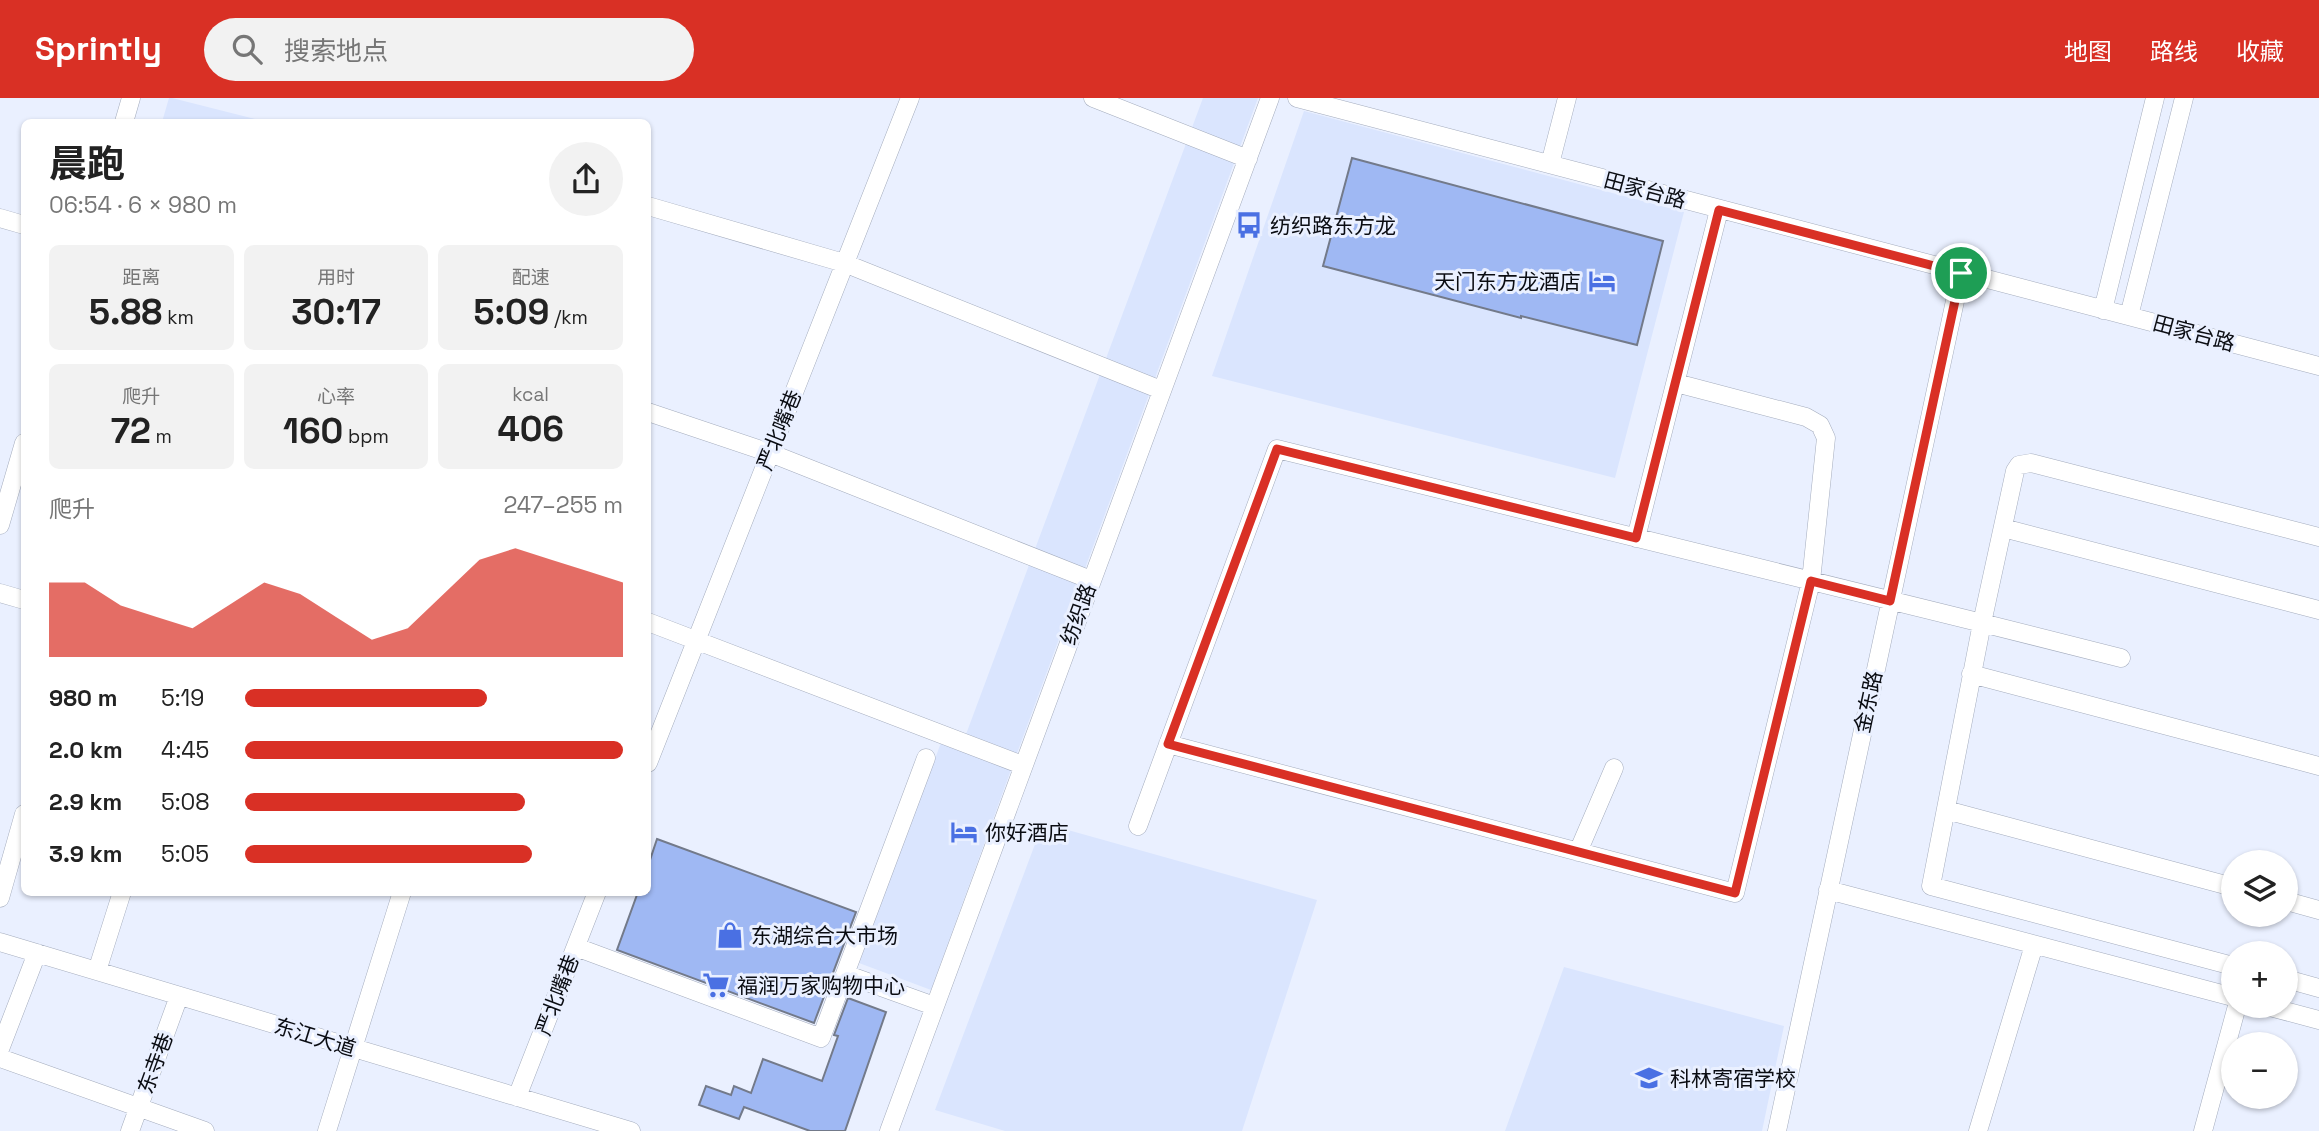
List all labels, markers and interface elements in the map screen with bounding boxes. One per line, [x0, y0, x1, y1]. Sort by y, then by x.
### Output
search box [204, 18, 694, 81]
text: Sprintly [35, 28, 162, 70]
icon: search [228, 30, 266, 68]
text: 搜索地点 [284, 34, 388, 68]
text: 地图 [2064, 36, 2112, 67]
text: 路线 [2150, 36, 2198, 67]
text: 收藏 [2236, 36, 2284, 67]
text: 晨跑 [49, 140, 125, 188]
button: share [549, 142, 623, 216]
street label: 田家台路 [1601, 166, 1689, 214]
text: 06:54 · 6 × 980 m [49, 190, 237, 220]
bus stop icon: 纺织路东方龙 [1234, 210, 1264, 240]
place label: 纺织路东方龙 [1270, 212, 1396, 239]
pin [1931, 243, 1991, 303]
icon: arrive [1942, 254, 1980, 292]
text: 距离 [122, 265, 160, 290]
text: 用时 [317, 265, 355, 290]
text: 配速 [512, 265, 550, 290]
hotel icon: 天门东方龙酒店 [1587, 266, 1617, 296]
place label: 天门东方龙酒店 [1434, 268, 1581, 295]
text: 5.88 [89, 290, 162, 334]
text: 30:17 [291, 290, 381, 334]
text: 5:09 [474, 290, 549, 334]
text: km [162, 305, 194, 330]
text: /km [549, 305, 588, 330]
street label: 田家台路 [2150, 309, 2238, 357]
text: kcal [512, 382, 549, 407]
text: 爬升 [122, 384, 160, 409]
text: 心率 [317, 384, 355, 409]
street label: 严北嘴巷 [751, 386, 807, 474]
text: 406 [497, 407, 564, 451]
text: 72 [111, 409, 151, 453]
text: 160 [283, 409, 343, 453]
text: m [151, 424, 172, 449]
text: bpm [343, 424, 389, 449]
text: 247–255 m [503, 490, 623, 520]
text: 爬升 [49, 494, 95, 524]
street label: 纺织路 [1055, 580, 1101, 648]
street label: 金东路 [1848, 668, 1888, 736]
text: 980 m [49, 683, 117, 713]
text: 5:19 [161, 683, 204, 713]
text: 2.0 km [49, 735, 123, 765]
text: 4:45 [161, 735, 209, 765]
text: 2.9 km [49, 787, 122, 817]
text: 5:08 [161, 787, 210, 817]
hotel icon: 你好酒店 [949, 817, 979, 847]
place label: 你好酒店 [985, 819, 1069, 846]
text: 3.9 km [49, 839, 122, 869]
text: 5:05 [161, 839, 209, 869]
map controls [2221, 850, 2298, 1109]
button: layers [2221, 850, 2298, 927]
shop icon: 东湖综合大市场 [715, 920, 745, 950]
place label: 东湖综合大市场 [751, 922, 898, 949]
button: + [2221, 941, 2298, 1018]
street label: 严北嘴巷 [529, 951, 585, 1039]
supermarket icon: 福润万家购物中心 [701, 970, 731, 1000]
place label: 福润万家购物中心 [737, 972, 905, 999]
street label: 东江大道 [271, 1012, 359, 1062]
street label: 东寺巷 [132, 1029, 178, 1097]
button: − [2221, 1032, 2298, 1109]
school or university icon: 科林寄宿学校 [1634, 1063, 1664, 1093]
place label: 科林寄宿学校 [1670, 1065, 1796, 1092]

